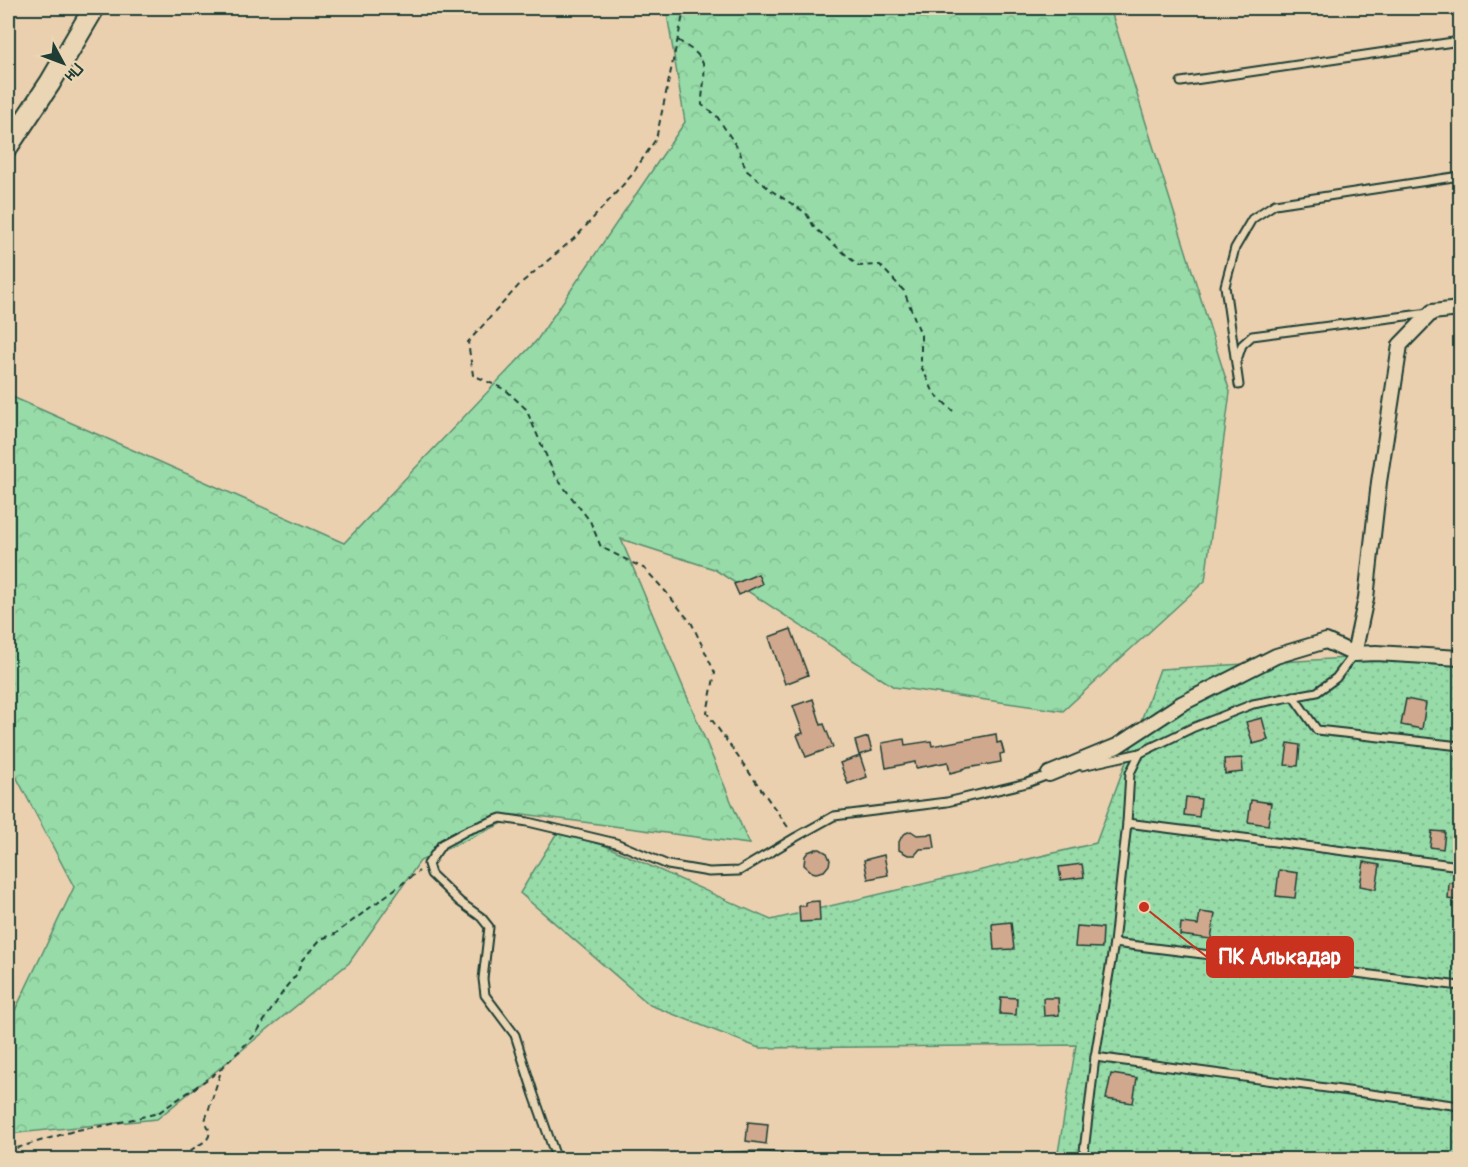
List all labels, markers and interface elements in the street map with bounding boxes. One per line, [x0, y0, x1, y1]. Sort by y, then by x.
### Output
north arrow [33, 33, 93, 93]
text: Пн [60, 59, 87, 85]
callout: ПК Алькадар [1207, 937, 1353, 977]
text: ПК Алькадар [1219, 943, 1341, 971]

